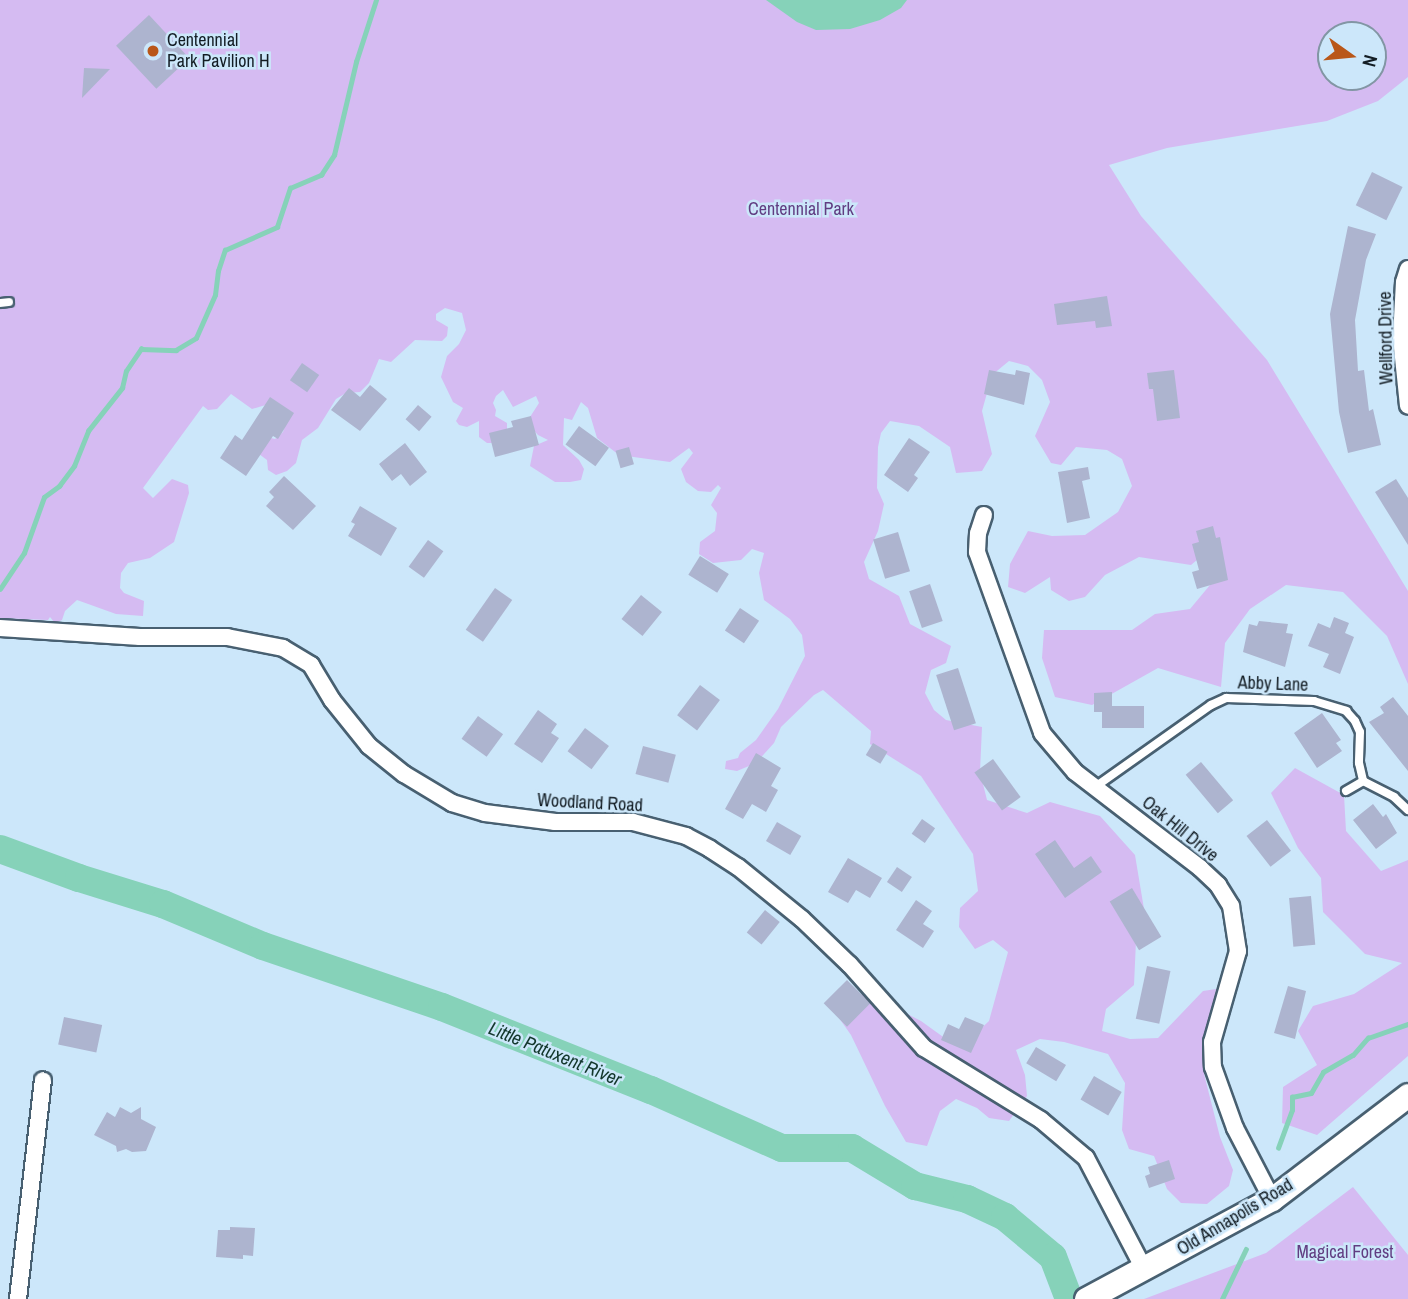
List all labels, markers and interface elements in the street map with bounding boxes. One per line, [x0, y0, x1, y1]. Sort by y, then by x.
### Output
north arrow [1317, 21, 1387, 91]
place label: Centennial Park Pavilion H [167, 30, 270, 72]
marker: Centennial Park Pavilion H [145, 43, 161, 59]
text: N [1356, 52, 1384, 70]
park label: Centennial Park [748, 198, 854, 220]
street label: Wellford Drive [1374, 291, 1398, 385]
street label: Abby Lane [1237, 672, 1309, 696]
street label: Woodland Road [537, 789, 643, 817]
street label: Oak Hill Drive [1138, 792, 1222, 866]
water label: Little Patuxent River [485, 1017, 625, 1091]
street label: Old Annapolis Road [1173, 1174, 1297, 1260]
park label: Magical Forest [1297, 1241, 1393, 1263]

